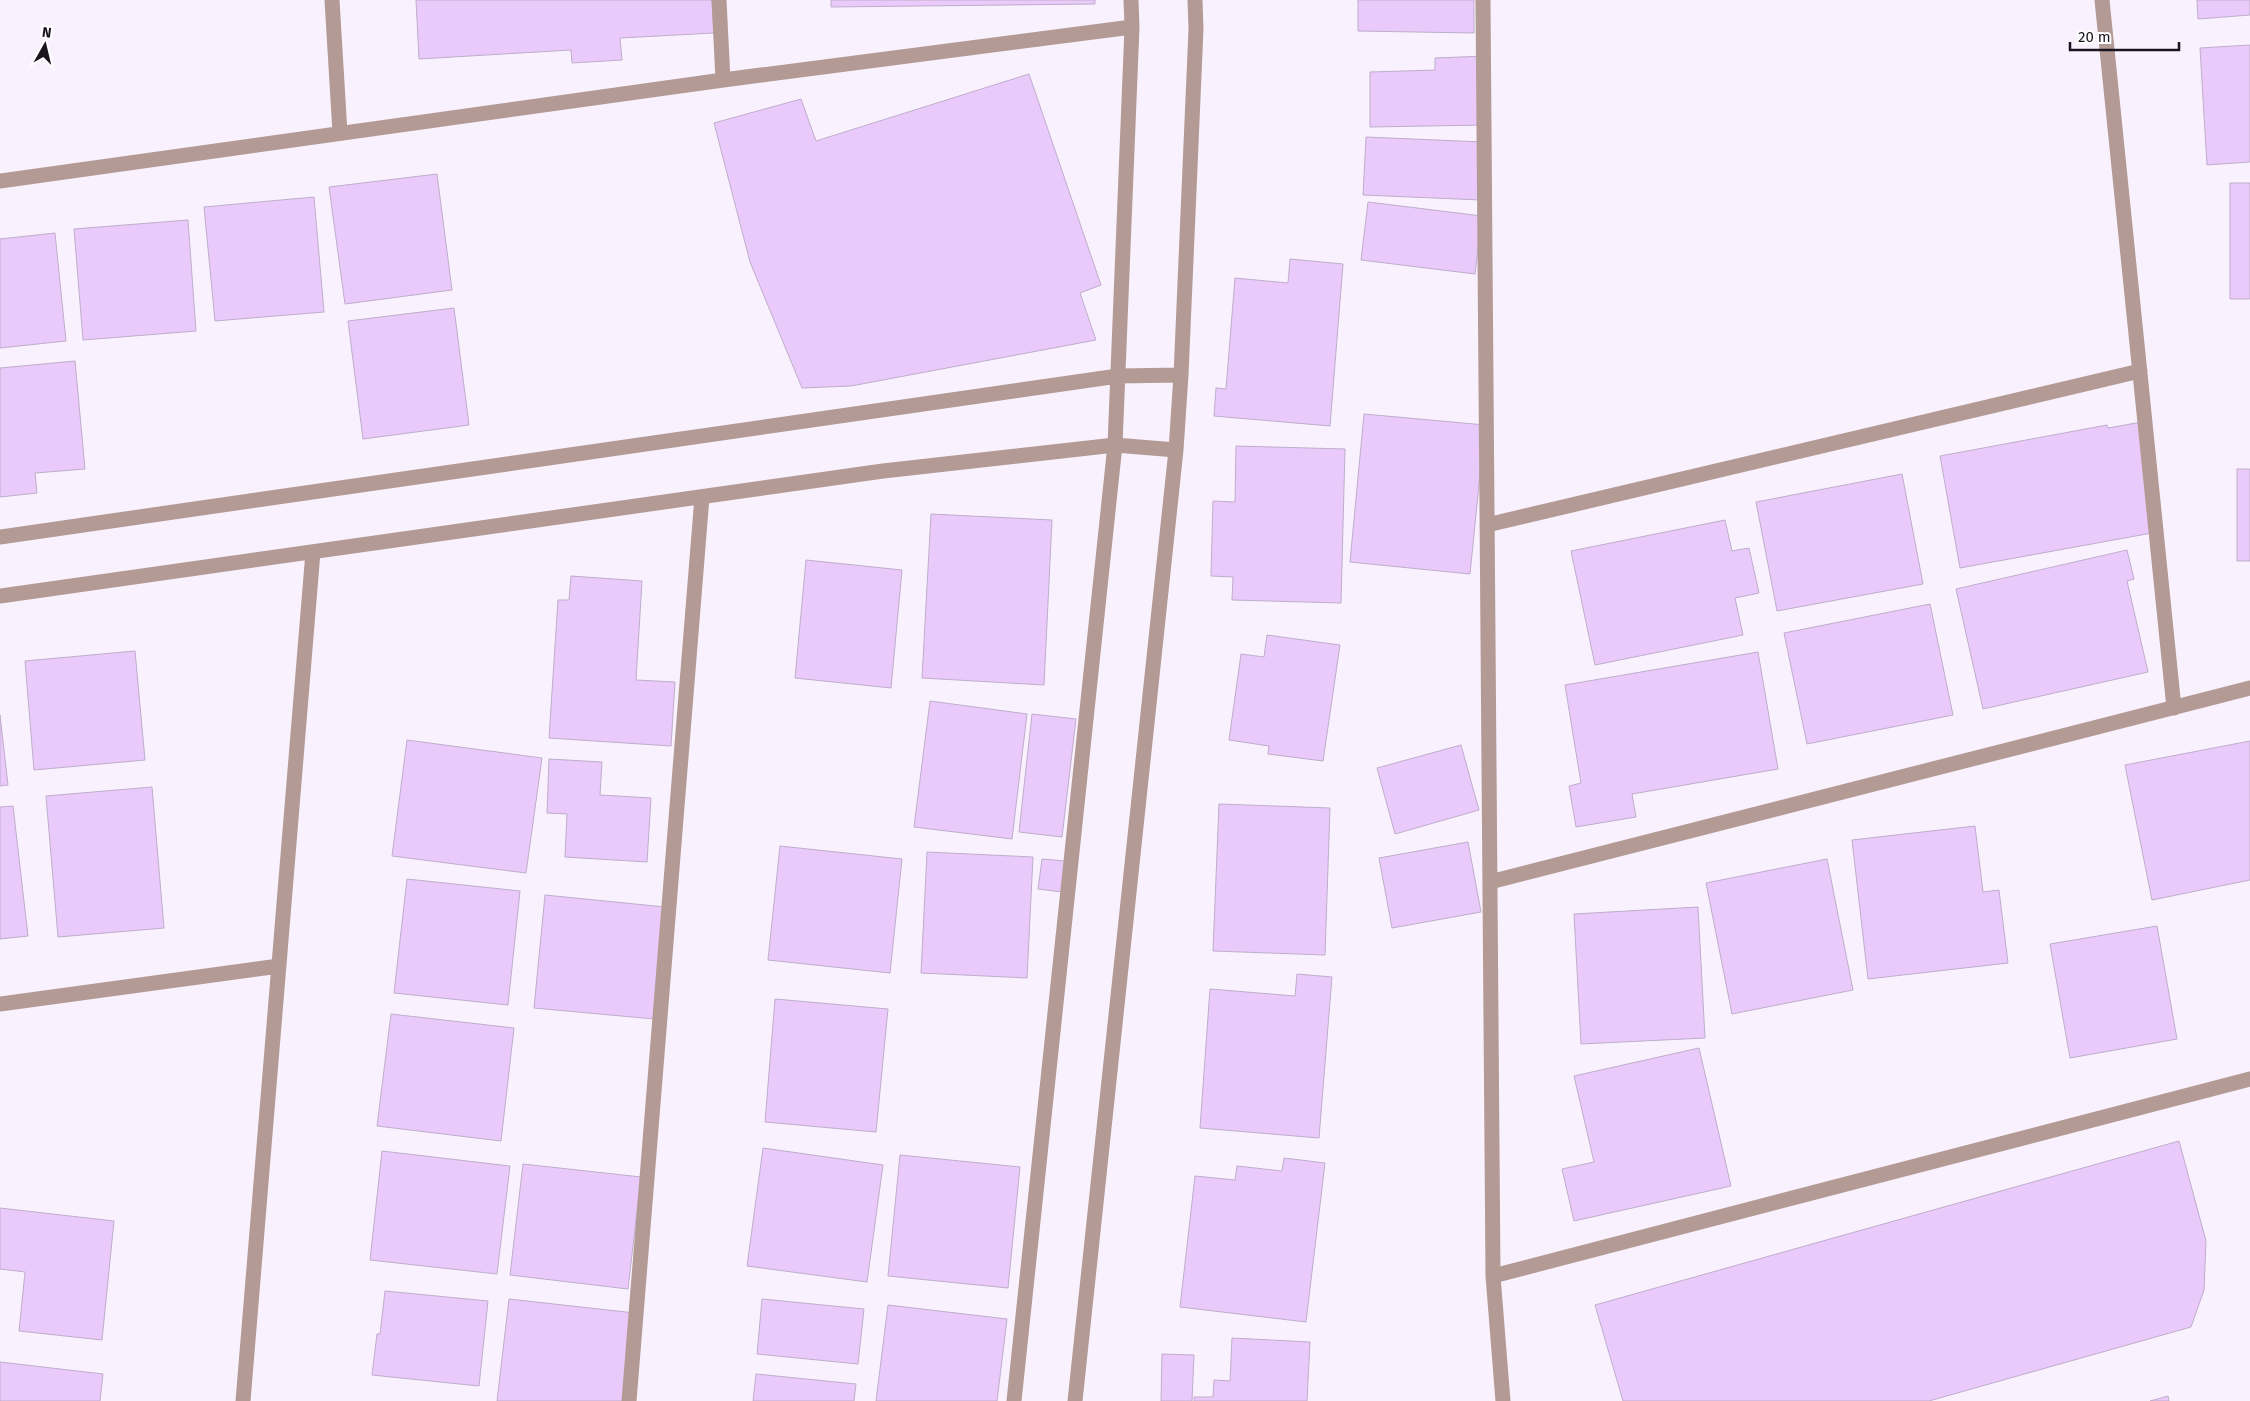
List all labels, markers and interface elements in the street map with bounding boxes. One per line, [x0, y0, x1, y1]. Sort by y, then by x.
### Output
north arrow [20, 20, 70, 70]
scale bar [2070, 20, 2179, 52]
text: N [41, 24, 53, 42]
text: 20 m [2078, 28, 2111, 46]

